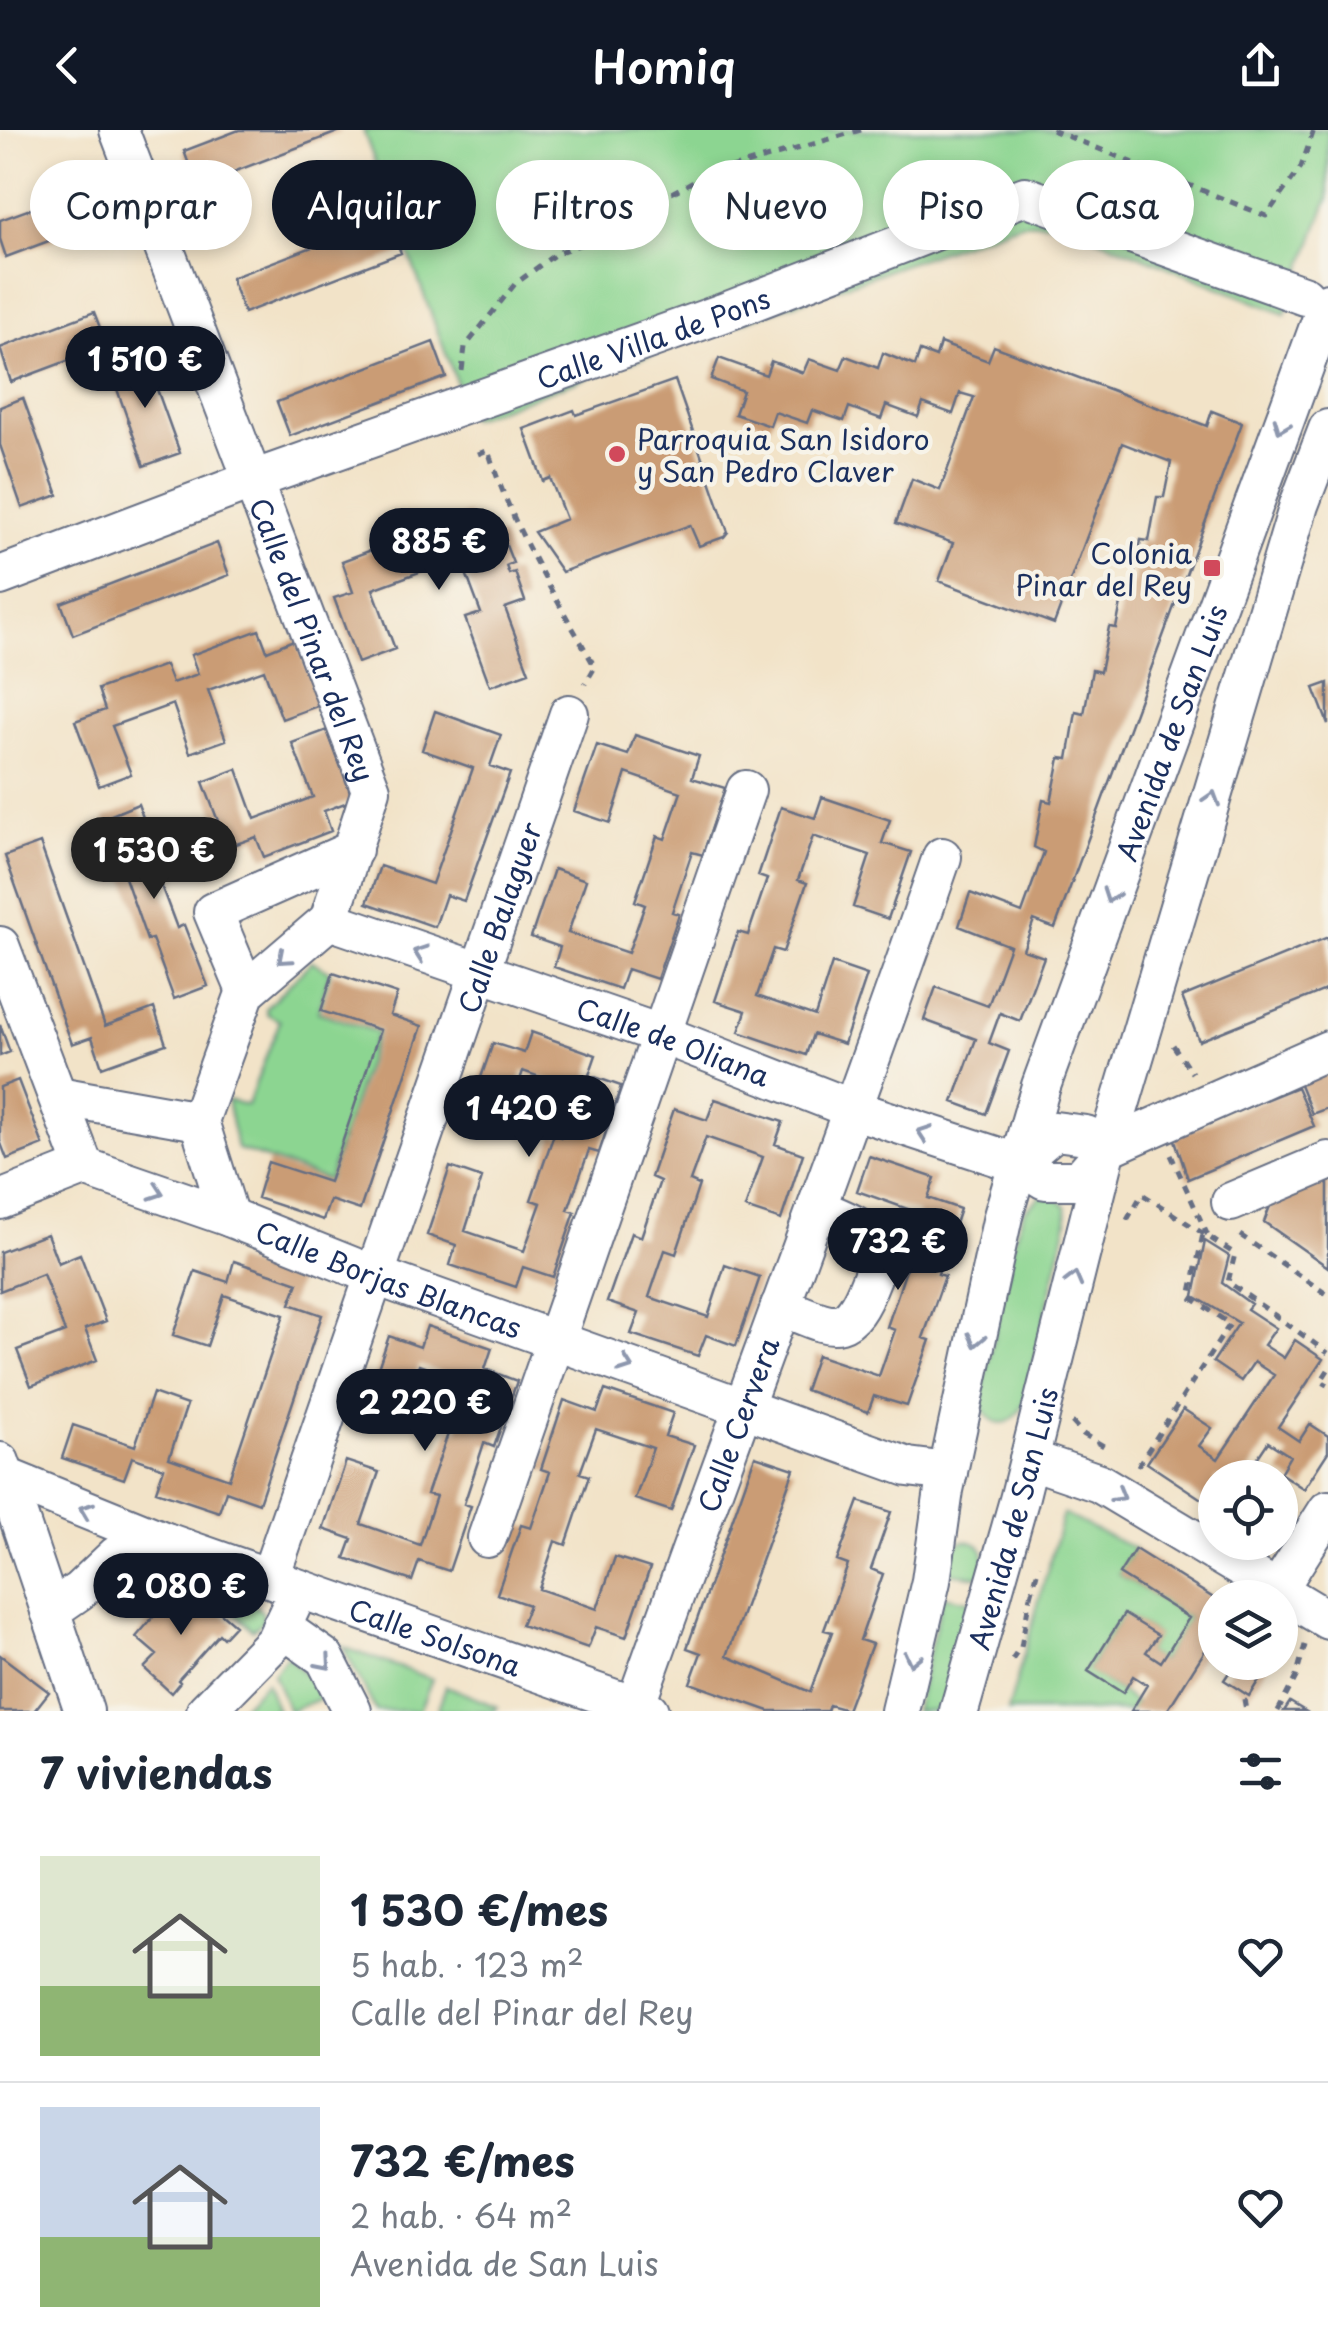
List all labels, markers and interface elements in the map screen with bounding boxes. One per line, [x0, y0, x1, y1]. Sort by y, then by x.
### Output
text: Homiq [592, 31, 736, 99]
icon: back [40, 38, 95, 93]
icon: share [1233, 38, 1288, 93]
chip: Comprar [30, 160, 252, 250]
chip: Alquilar [272, 160, 476, 250]
chip: Filtros [496, 160, 669, 250]
chip: Nuevo [689, 160, 863, 250]
chip: Piso [883, 160, 1019, 250]
chip: Casa [1039, 160, 1194, 250]
street label: Calle Villa de Pons [530, 276, 776, 399]
pin: 1 510 € [53, 326, 237, 411]
text: 1 510 € [87, 334, 203, 382]
place label: Parroquia San Isidoro y San Pedro Claver [637, 417, 930, 492]
one-way arrow [1273, 417, 1293, 434]
marker: Parroquia San Isidoro y San Pedro Claver [606, 443, 628, 465]
street label: Calle del Pinar del Rey [240, 491, 387, 787]
pin: 885 € [369, 508, 509, 593]
text: 885 € [391, 516, 487, 564]
place label: Colonia Pinar del Rey [1015, 531, 1193, 606]
marker: Colonia Pinar del Rey [1201, 557, 1223, 579]
street label: Avenida de San Luis [1104, 598, 1237, 866]
one-way arrow [1200, 790, 1221, 807]
street label: Calle Balaguer [446, 816, 552, 1019]
pin: 1 530 € [62, 817, 246, 902]
text: 1 530 € [93, 825, 215, 873]
one-way arrow [1101, 886, 1122, 903]
one-way arrow [413, 944, 430, 965]
one-way arrow [277, 947, 295, 965]
street label: Calle de Oliana [571, 985, 776, 1096]
pin: 1 420 € [437, 1075, 621, 1160]
text: 1 420 € [466, 1083, 592, 1131]
one-way arrow [916, 1125, 933, 1145]
one-way arrow [147, 1180, 164, 1201]
pin: 732 € [828, 1208, 968, 1293]
street label: Calle Borjas Blancas [250, 1209, 528, 1348]
text: 732 € [850, 1216, 946, 1264]
one-way arrow [1063, 1271, 1084, 1288]
street label: Calle Cervera [685, 1330, 789, 1518]
one-way arrow [967, 1332, 988, 1349]
one-way arrow [616, 1353, 633, 1374]
pin: 2 220 € [333, 1369, 517, 1454]
text: 2 220 € [358, 1377, 492, 1425]
street label: Avenida de San Luis [956, 1383, 1068, 1654]
map controls [1198, 1460, 1298, 1680]
button: locate [1198, 1460, 1298, 1560]
one-way arrow [1108, 1483, 1126, 1502]
one-way arrow [78, 1501, 96, 1521]
pin: 2 080 € [89, 1553, 273, 1638]
text: 2 080 € [115, 1561, 247, 1609]
button: layers [1198, 1580, 1298, 1680]
street label: Calle Solsona [343, 1586, 528, 1686]
one-way arrow [903, 1650, 924, 1667]
one-way arrow [313, 1651, 331, 1670]
text: 7 viviendas [40, 1740, 273, 1803]
icon: filters [1233, 1744, 1288, 1799]
text: 1 530 €/mes [350, 1877, 608, 1940]
icon: home [120, 1896, 240, 2016]
icon: heart [1233, 1929, 1288, 1984]
text: 5 hab. · 123 m² [350, 1940, 584, 1988]
text: Calle del Pinar del Rey [350, 1988, 694, 2036]
text: 732 €/mes [350, 2128, 575, 2191]
icon: home [120, 2147, 240, 2267]
icon: heart [1233, 2180, 1288, 2235]
text: 2 hab. · 64 m² [350, 2191, 572, 2239]
text: Avenida de San Luis [350, 2239, 659, 2287]

